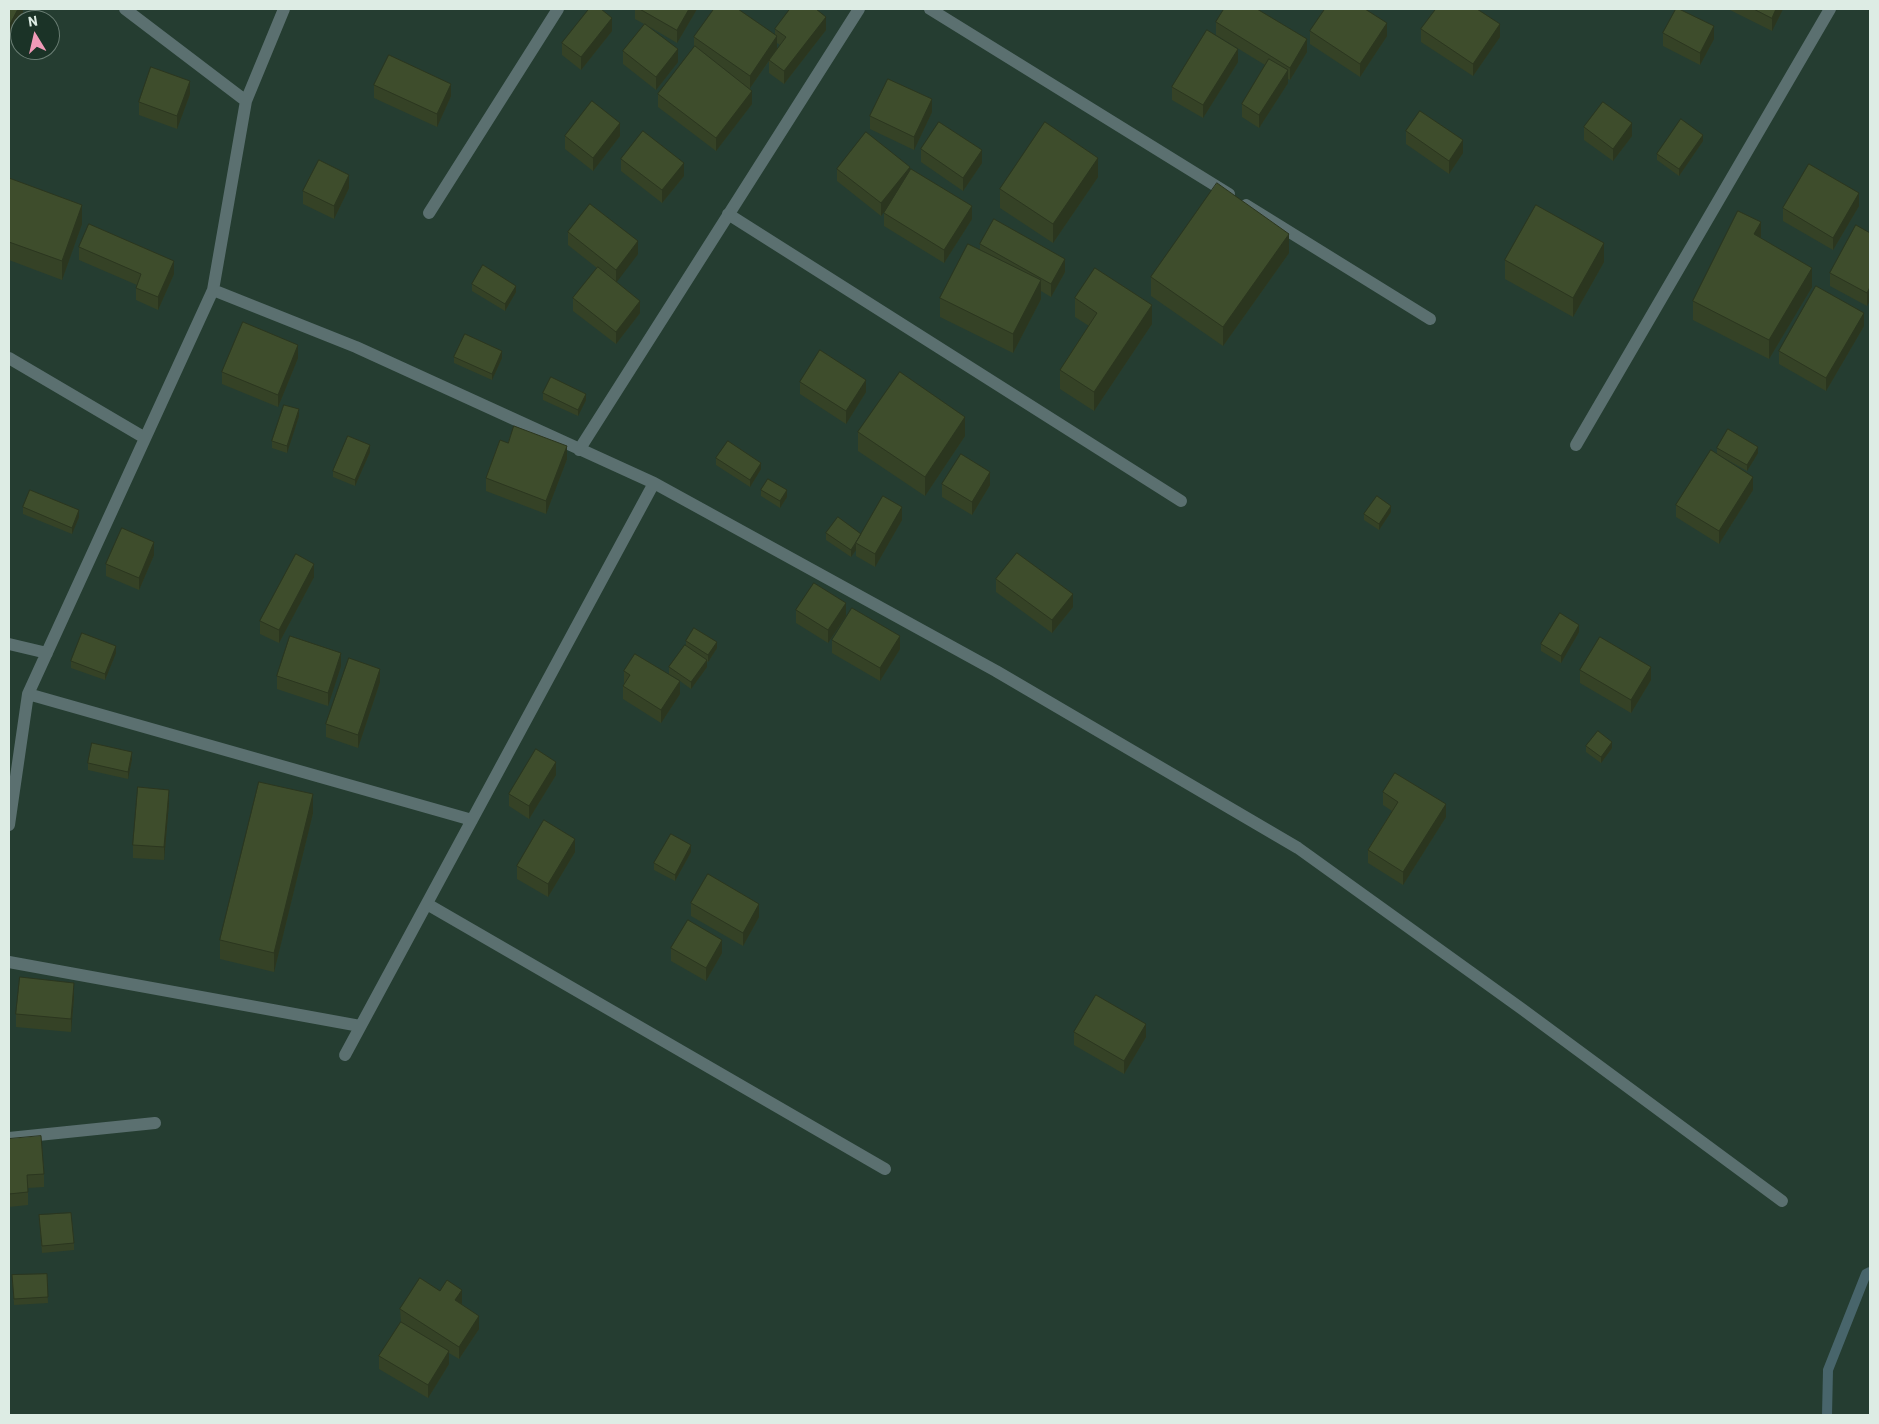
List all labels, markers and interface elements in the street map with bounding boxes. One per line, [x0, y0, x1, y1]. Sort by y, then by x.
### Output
north arrow [10, 10, 60, 60]
text: N [27, 12, 39, 30]

